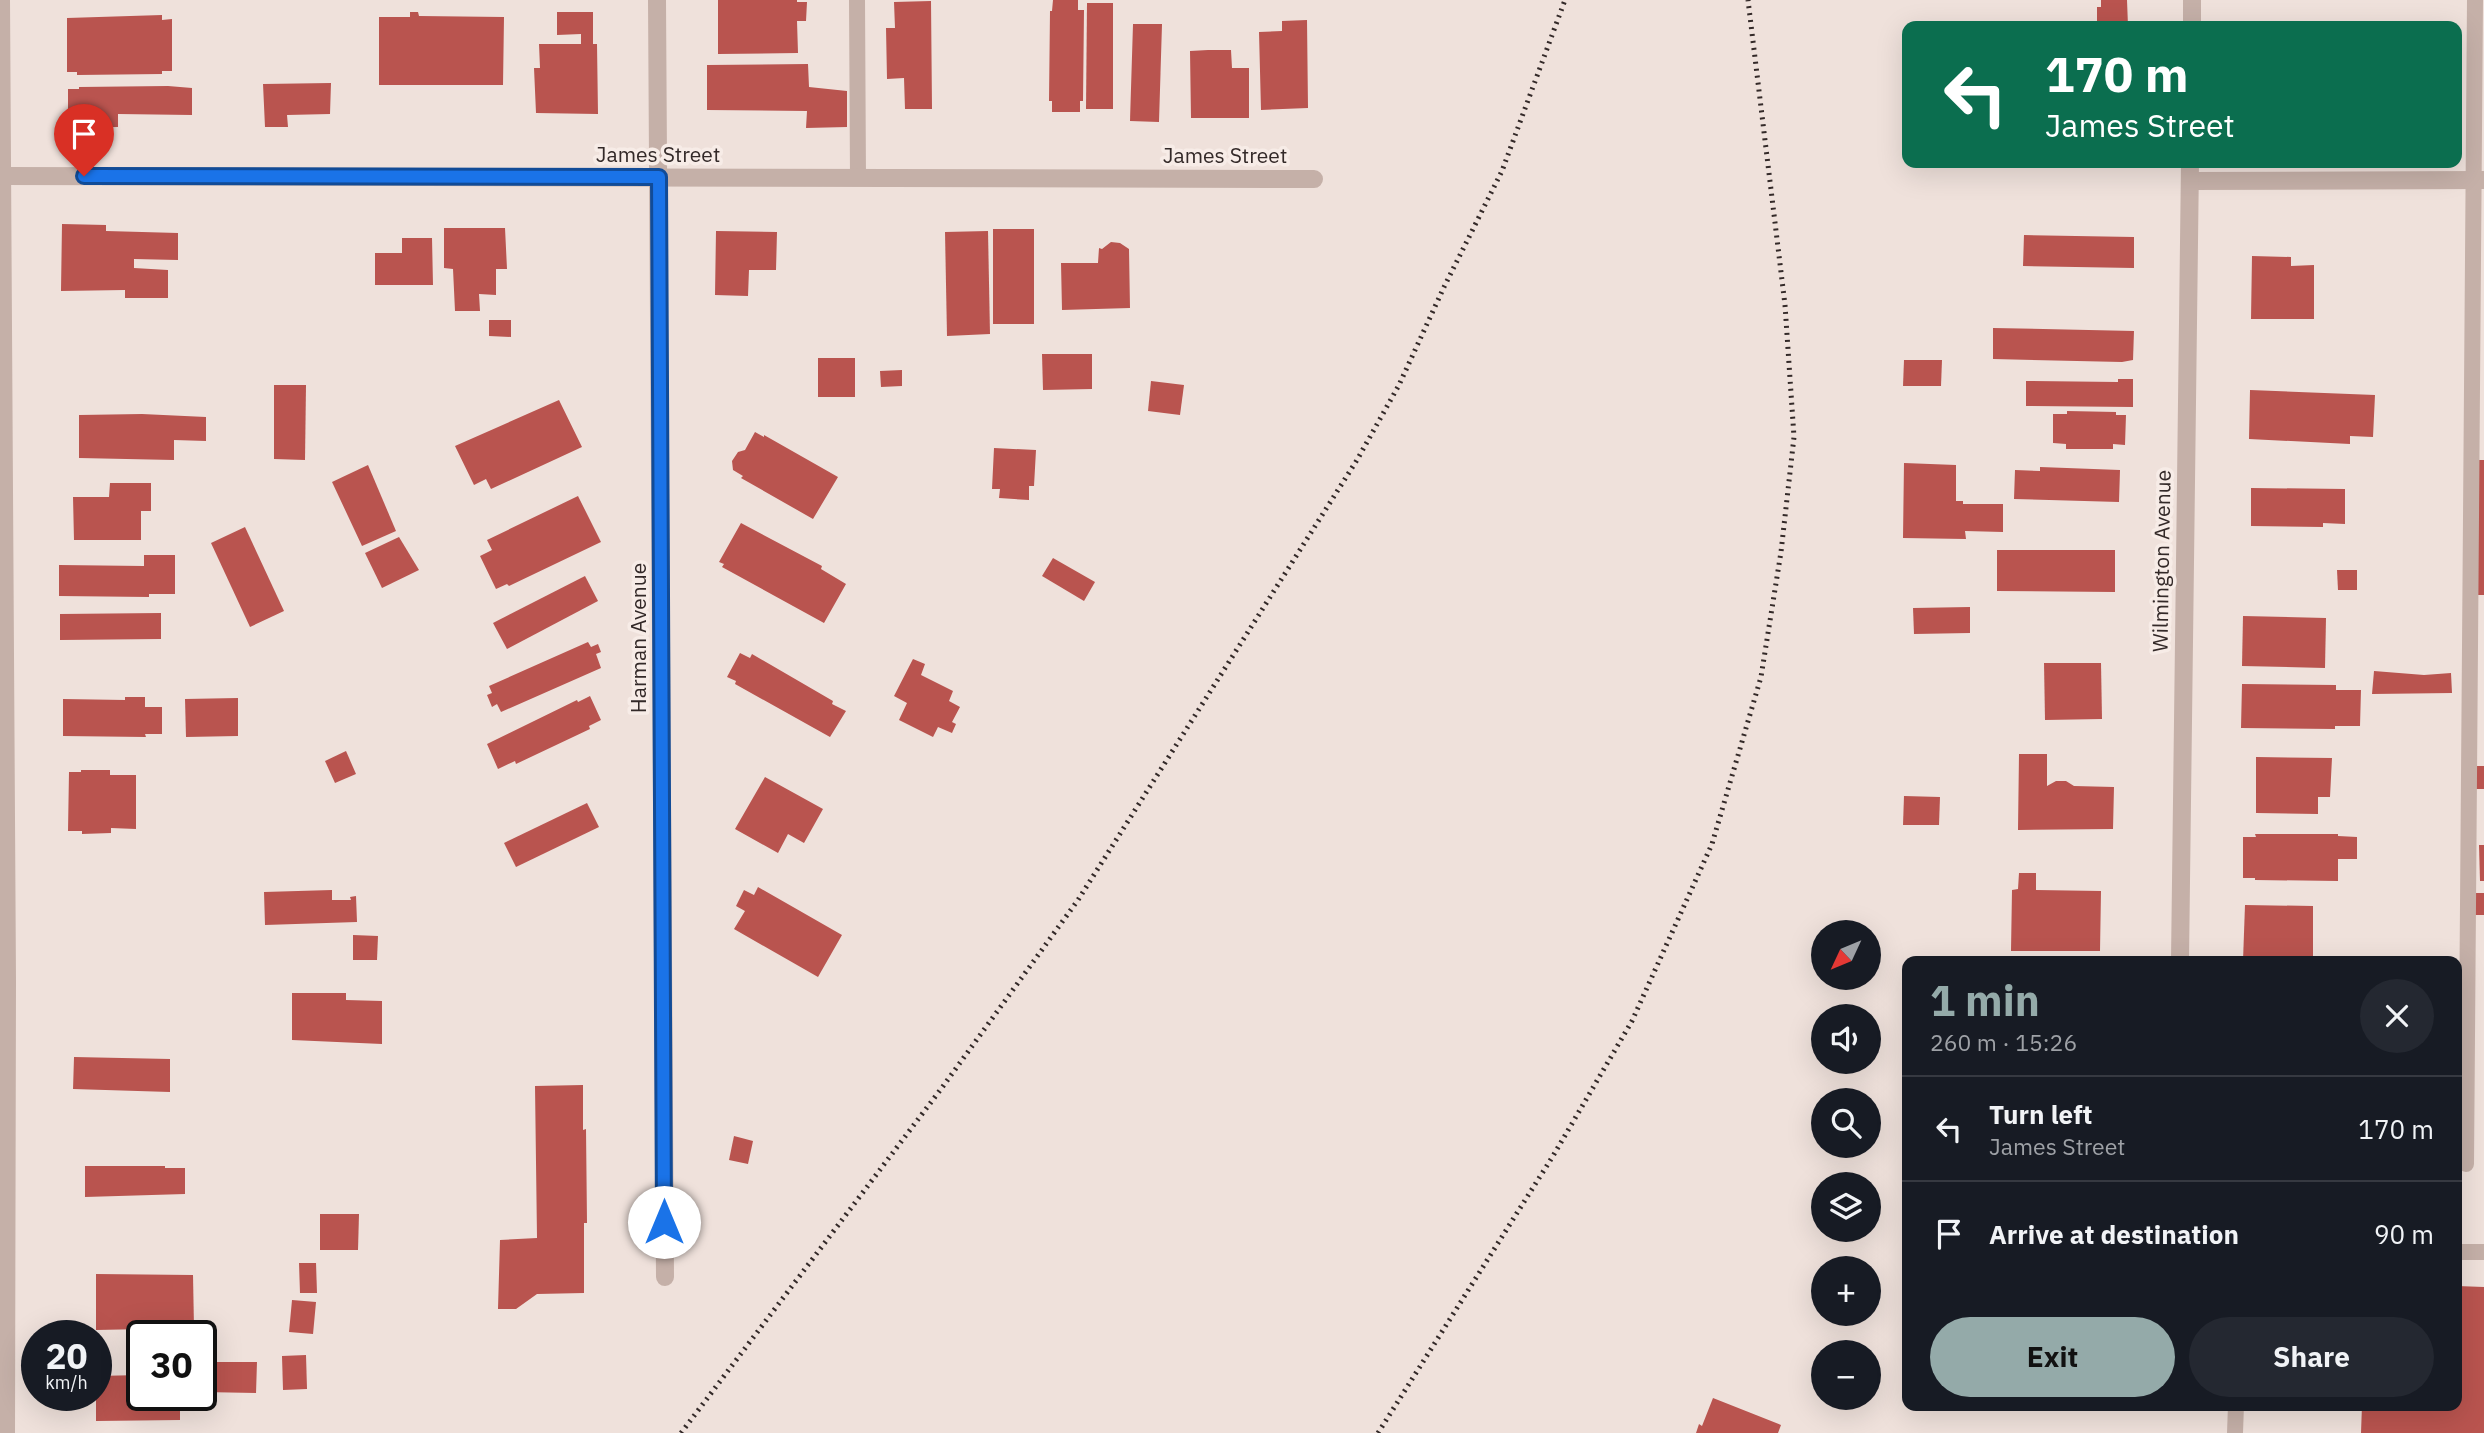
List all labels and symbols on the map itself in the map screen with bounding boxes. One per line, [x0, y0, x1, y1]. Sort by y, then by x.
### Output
pin [54, 104, 114, 176]
street label: James Street [596, 140, 720, 168]
street label: James Street [1163, 141, 1287, 169]
street label: Wilmington Avenue [2145, 470, 2177, 652]
street label: Harman Avenue [624, 563, 652, 713]
north arrow [1811, 920, 1881, 990]
position arrow [627, 1185, 701, 1259]
speed limit sign: 30 [126, 1320, 217, 1411]

